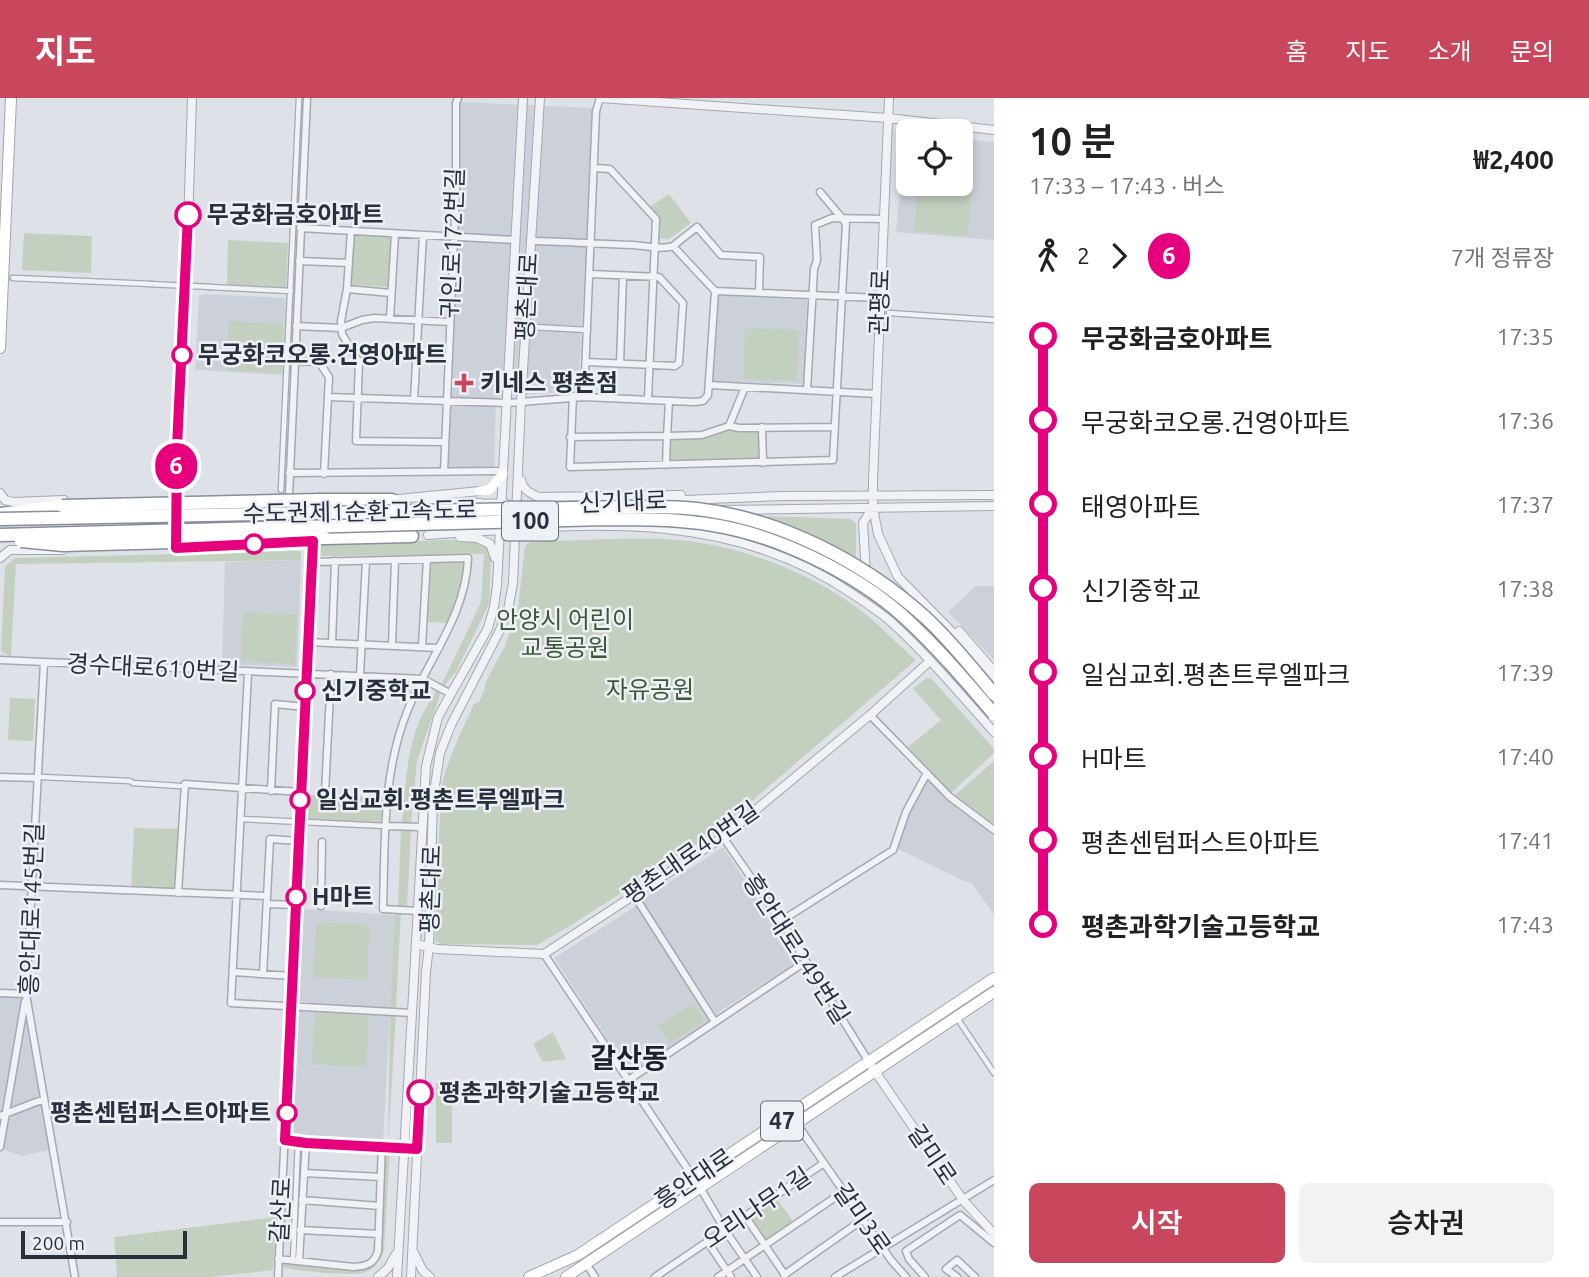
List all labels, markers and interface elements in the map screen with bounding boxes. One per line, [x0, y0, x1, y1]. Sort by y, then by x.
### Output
text: 지도 [35, 32, 96, 69]
text: 홈 [1285, 38, 1307, 65]
text: 지도 [1345, 38, 1390, 65]
text: 소개 [1428, 38, 1472, 65]
text: 문의 [1510, 38, 1554, 65]
map controls [896, 119, 973, 196]
button: locate [896, 119, 973, 196]
text: 10 분 [1029, 120, 1116, 162]
text: ₩2,400 [1474, 145, 1554, 174]
street label: 귀인로172번길 [436, 167, 469, 319]
text: 17:33 – 17:43 · 버스 [1029, 173, 1225, 198]
place label: 무궁화금호아파트 [207, 201, 384, 228]
marker: 무궁화금호아파트 [175, 202, 201, 228]
icon: walk [1029, 237, 1067, 275]
icon: forward [1100, 237, 1138, 275]
text: 6 [1162, 242, 1176, 269]
text: 2 [1077, 243, 1090, 268]
text: 7개 정류장 [1451, 245, 1554, 270]
street label: 평촌대로 [511, 252, 542, 342]
street label: 관평로 [865, 268, 894, 336]
text: 무궁화금호아파트 [1081, 324, 1272, 353]
text: 17:35 [1496, 324, 1554, 349]
place label: 무궁화코오롱.건영아파트 [198, 341, 447, 368]
marker: 무궁화코오롱.건영아파트 [172, 345, 192, 365]
place label: 키네스 평촌점 [480, 369, 618, 396]
marker: 키네스 평촌점 [454, 373, 474, 393]
text: 무궁화코오롱.건영아파트 [1081, 408, 1351, 437]
text: 17:36 [1496, 408, 1554, 433]
line badge: 6 [153, 443, 199, 489]
text: 6 [169, 452, 183, 479]
street label: 신기대로 [578, 486, 668, 517]
text: 태영아파트 [1081, 492, 1201, 521]
text: 17:37 [1496, 492, 1554, 517]
street label: 수도권제1순환고속도로 [243, 496, 477, 527]
road number: 100 [502, 502, 558, 540]
unlabelled marker [244, 534, 264, 554]
text: 신기중학교 [1081, 576, 1201, 605]
text: 17:38 [1496, 576, 1554, 601]
park label: 안양시 어린이 교통공원 [496, 606, 634, 661]
street label: 경수대로610번길 [66, 649, 240, 686]
text: 일심교회.평촌트루엘파크 [1081, 660, 1351, 689]
text: 17:39 [1496, 660, 1554, 685]
park label: 자유공원 [606, 676, 694, 703]
place label: 신기중학교 [321, 677, 431, 704]
marker: 신기중학교 [295, 681, 315, 701]
text: H마트 [1081, 744, 1147, 773]
text: 17:40 [1496, 744, 1554, 769]
place label: 일심교회.평촌트루엘파크 [316, 786, 565, 813]
marker: 일심교회.평촌트루엘파크 [290, 790, 310, 810]
street label: 평촌대로40번길 [618, 796, 764, 909]
street label: 흥안대로145번길 [15, 822, 48, 996]
text: 평촌센텀퍼스트아파트 [1081, 828, 1320, 857]
text: 17:41 [1496, 828, 1554, 853]
street label: 평촌대로 [415, 844, 446, 934]
street label: 흥안대로249번길 [738, 869, 855, 1029]
place label: H마트 [312, 883, 374, 910]
marker: H마트 [286, 887, 306, 907]
text: 평촌과학기술고등학교 [1081, 912, 1320, 941]
text: 17:43 [1496, 912, 1554, 937]
district label: 갈산동 [590, 1042, 668, 1073]
place label: 평촌과학기술고등학교 [439, 1079, 660, 1106]
marker: 평촌과학기술고등학교 [407, 1080, 433, 1106]
place label: 평촌센텀퍼스트아파트 [50, 1099, 271, 1126]
road number: 47 [761, 1102, 803, 1140]
marker: 평촌센텀퍼스트아파트 [277, 1103, 297, 1123]
street label: 갈미로 [903, 1120, 962, 1190]
street label: 흥안대로 [650, 1143, 738, 1214]
street label: 오리나무1길 [698, 1162, 816, 1253]
street label: 갈산로 [265, 1176, 296, 1244]
street label: 갈미3로 [828, 1178, 896, 1259]
button: 시작 [1029, 1183, 1285, 1263]
button: 승차권 [1299, 1183, 1554, 1263]
scale bar [21, 1228, 187, 1260]
text: 200 m [32, 1232, 85, 1254]

